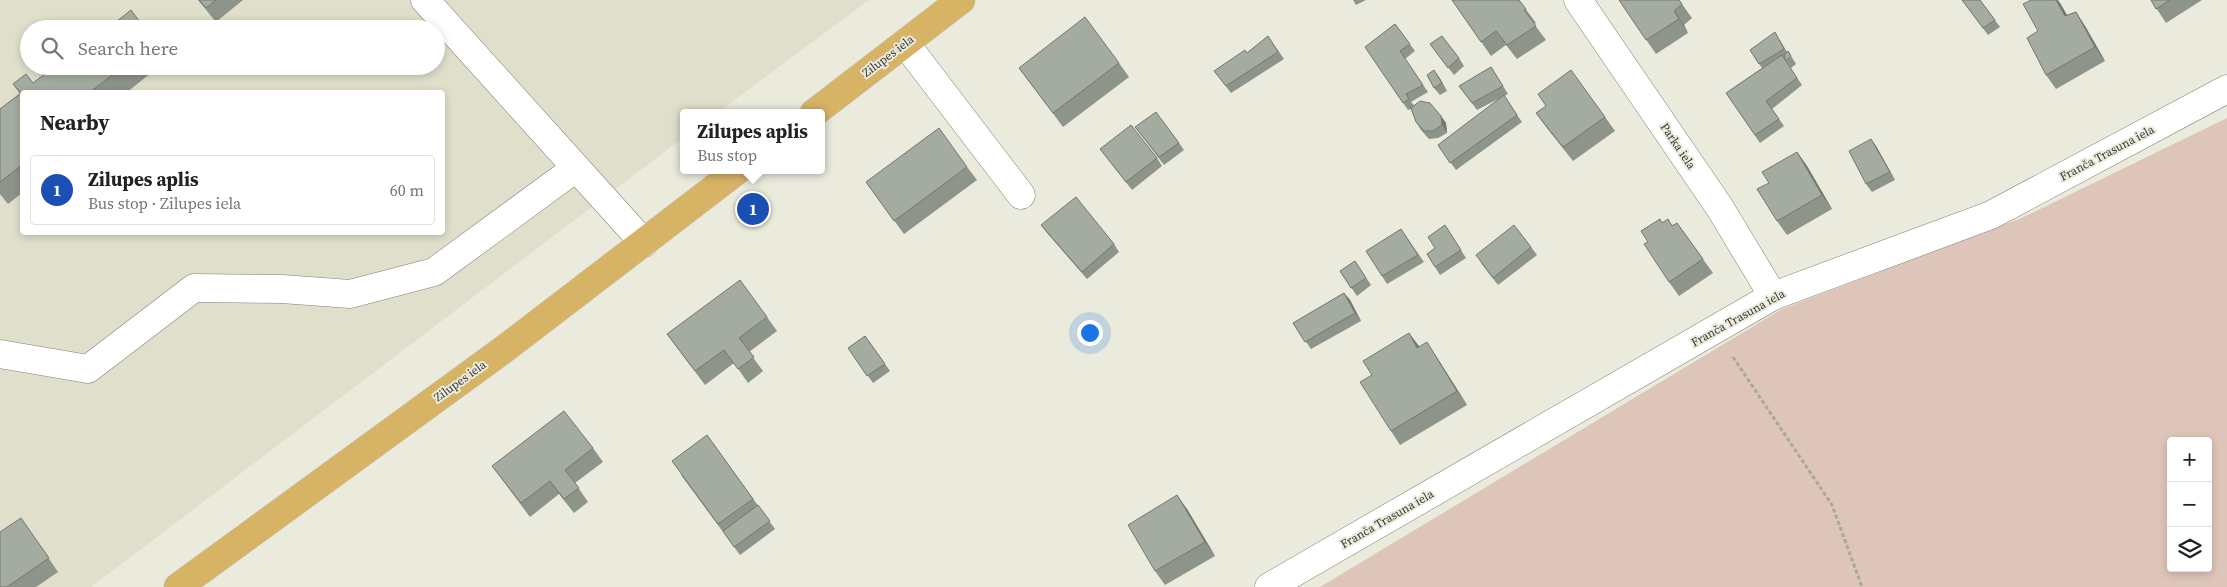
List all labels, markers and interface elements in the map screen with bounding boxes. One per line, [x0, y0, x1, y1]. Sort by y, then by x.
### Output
search box [20, 20, 445, 75]
street label: Zilupes iela [859, 31, 918, 81]
icon: search [38, 34, 66, 62]
text: Search here [78, 35, 178, 61]
text: Nearby [40, 108, 110, 137]
popup [680, 109, 825, 174]
text: Zilupes aplis [697, 118, 808, 144]
street label: Parka iela [1657, 120, 1700, 173]
street label: Franča Trasuna iela [2057, 121, 2158, 185]
text: Bus stop [697, 144, 757, 166]
text: Zilupes aplis [88, 166, 199, 192]
text: 1 [53, 179, 61, 201]
text: 60 m [390, 179, 424, 201]
pin: 1 [737, 190, 769, 228]
text: Bus stop · Zilupes iela [88, 192, 241, 214]
street label: Franča Trasuna iela [1688, 285, 1789, 350]
your location [1077, 320, 1103, 346]
street label: Zilupes iela [431, 356, 490, 405]
map controls [2167, 437, 2212, 572]
button: + [2167, 437, 2212, 482]
button: − [2167, 482, 2212, 527]
street label: Franča Trasuna iela [1338, 485, 1437, 552]
button: layers [2167, 527, 2212, 572]

